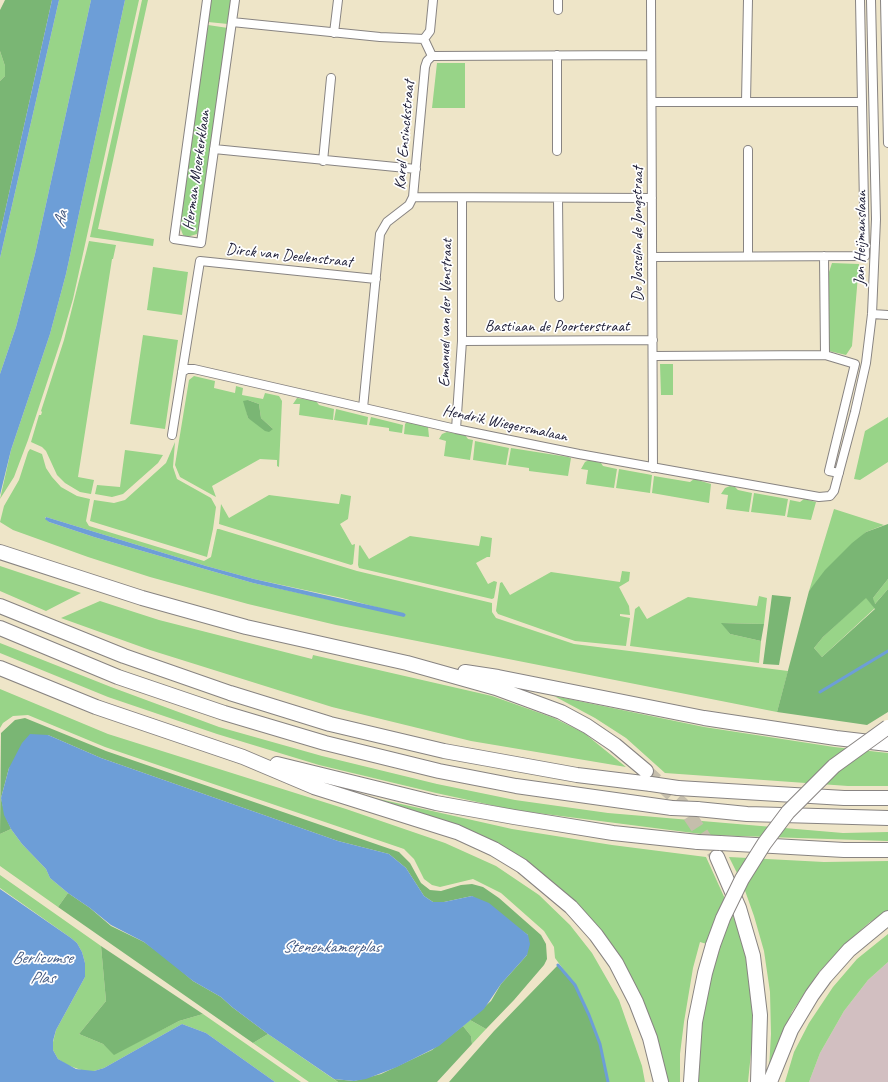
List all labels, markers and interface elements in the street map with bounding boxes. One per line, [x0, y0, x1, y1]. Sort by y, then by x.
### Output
street label: Karel Ensinckstraat [391, 79, 419, 191]
street label: Herman Moerkerklaan [179, 109, 215, 231]
street label: De Josselin de Jongstraat [628, 166, 648, 302]
street label: Jan Heijmanslaan [851, 190, 871, 286]
water label: Aa [49, 209, 73, 229]
street label: Emanuel van der Venstraat [435, 239, 457, 387]
street label: Dirck van Deelenstraat [225, 240, 353, 272]
street label: Bastiaan de Poorterstraat [485, 317, 629, 337]
street label: Hendrik Wiegersmalaan [441, 401, 569, 447]
water label: Stenenkamerplas [282, 938, 380, 958]
water label: Berlicumse Plas [12, 949, 72, 989]

